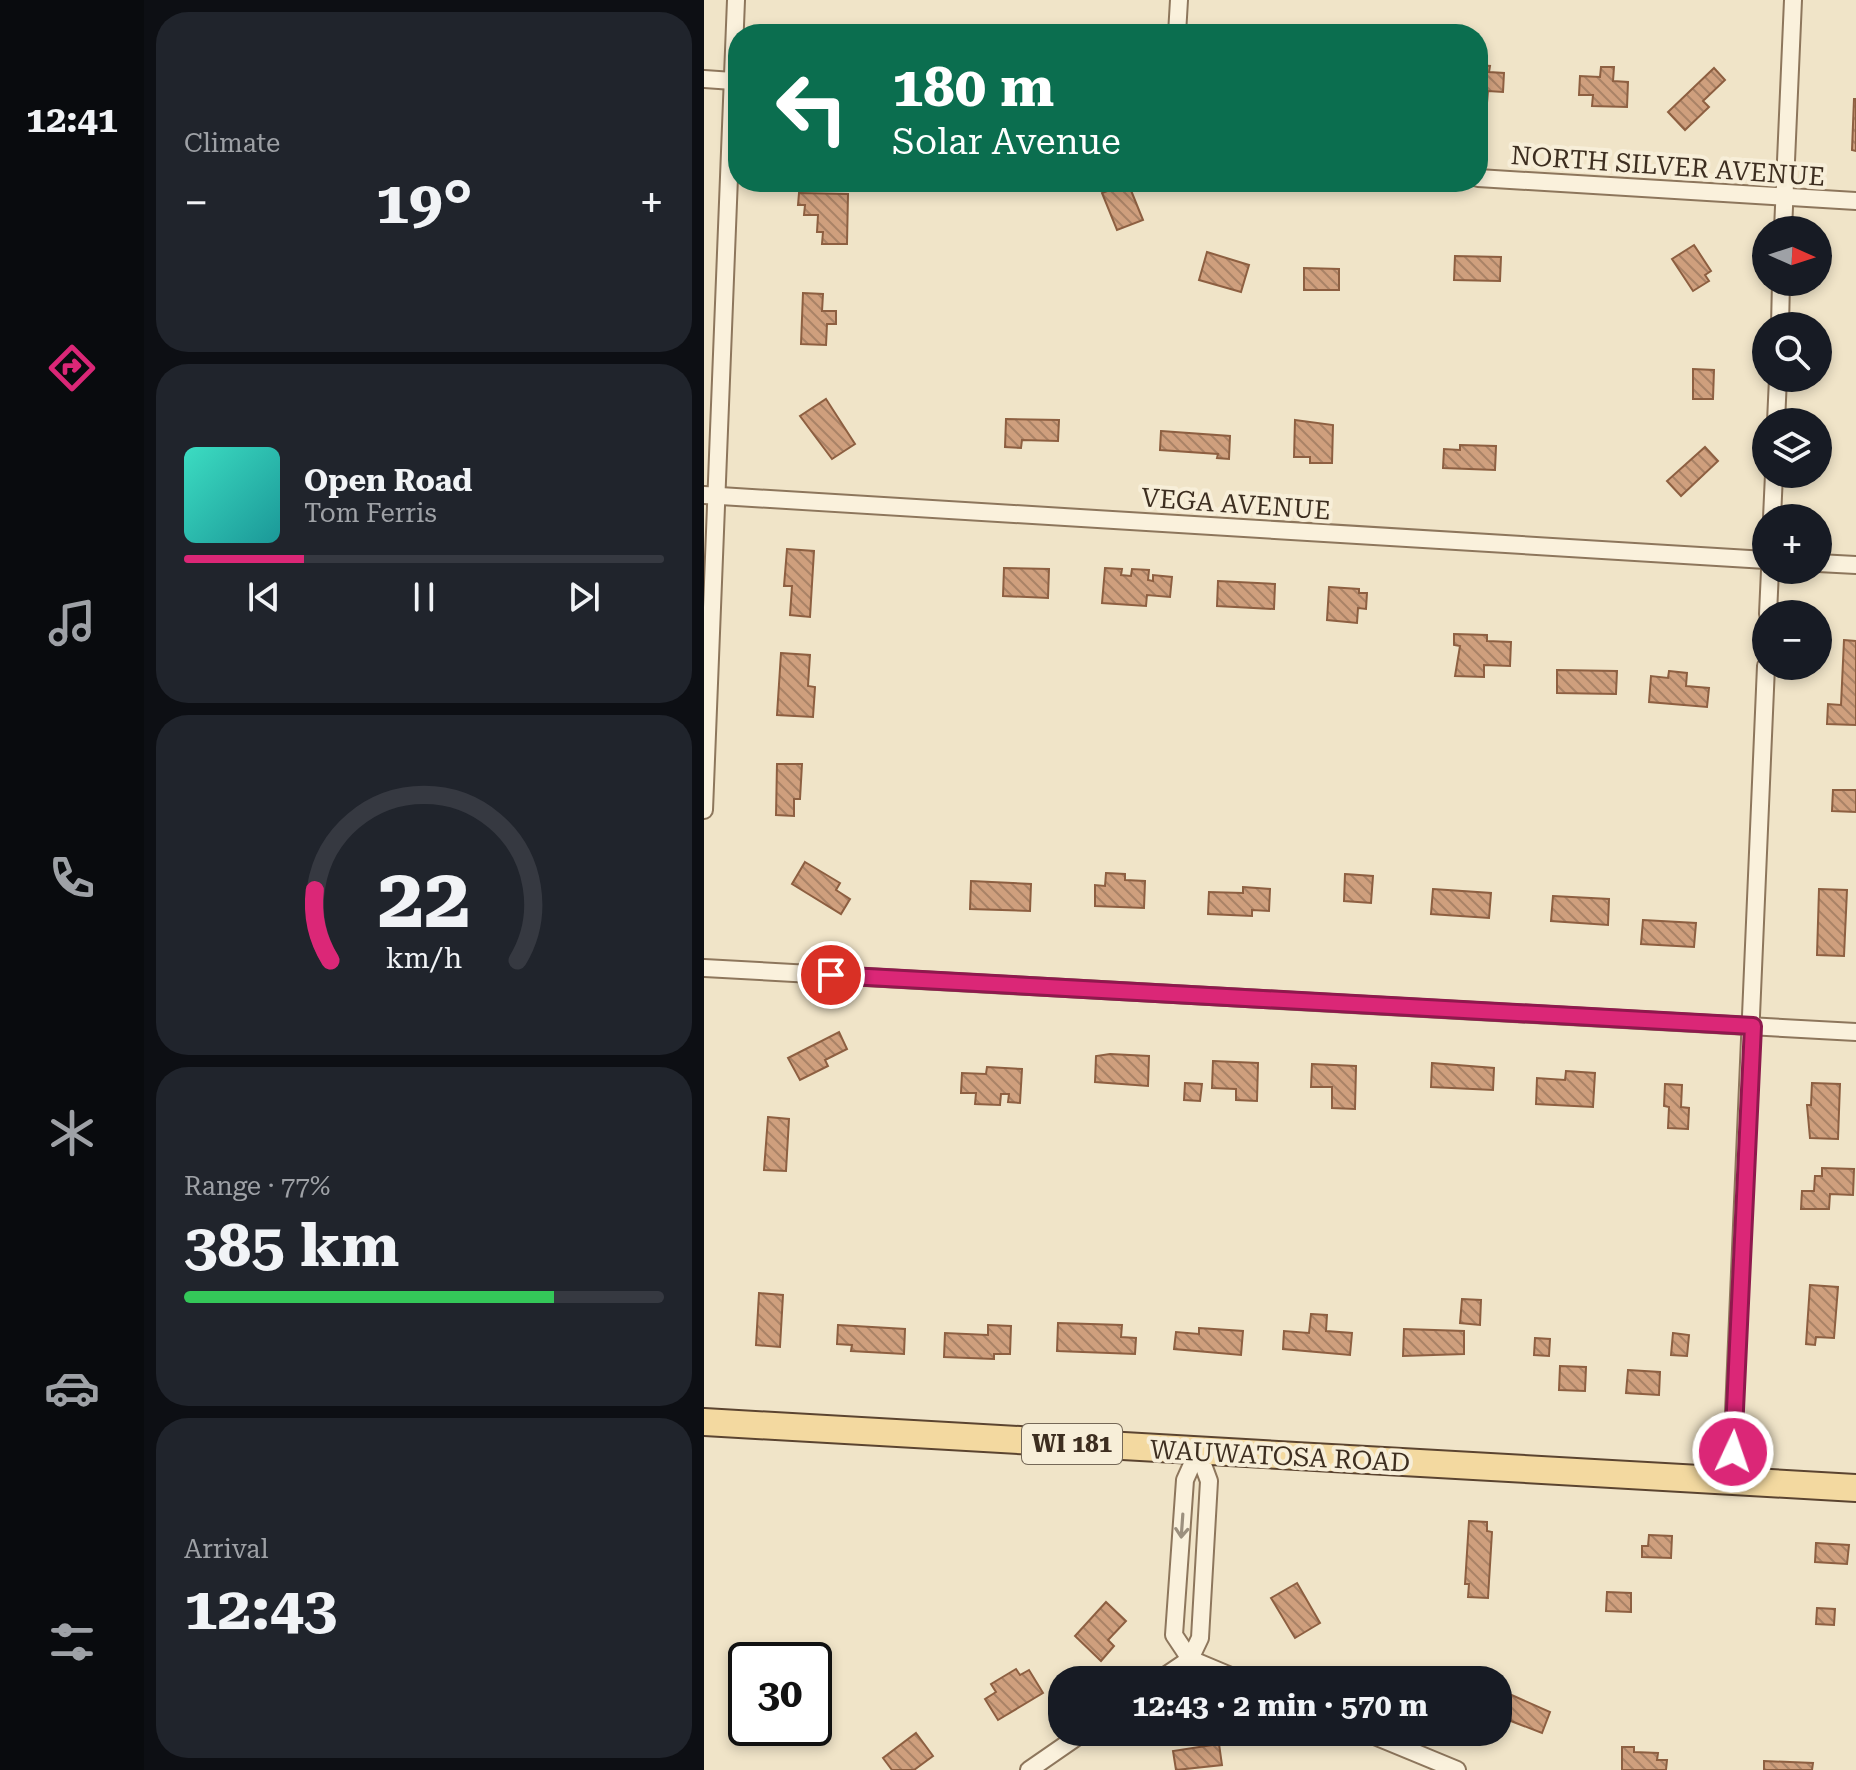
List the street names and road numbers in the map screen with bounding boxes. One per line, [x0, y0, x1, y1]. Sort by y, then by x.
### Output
street label: NORTH SILVER AVENUE [1510, 140, 1826, 192]
street label: VEGA AVENUE [1140, 482, 1332, 526]
road number: WI 181 [1022, 1424, 1122, 1464]
street label: WAUWATOSA ROAD [1149, 1434, 1411, 1478]

